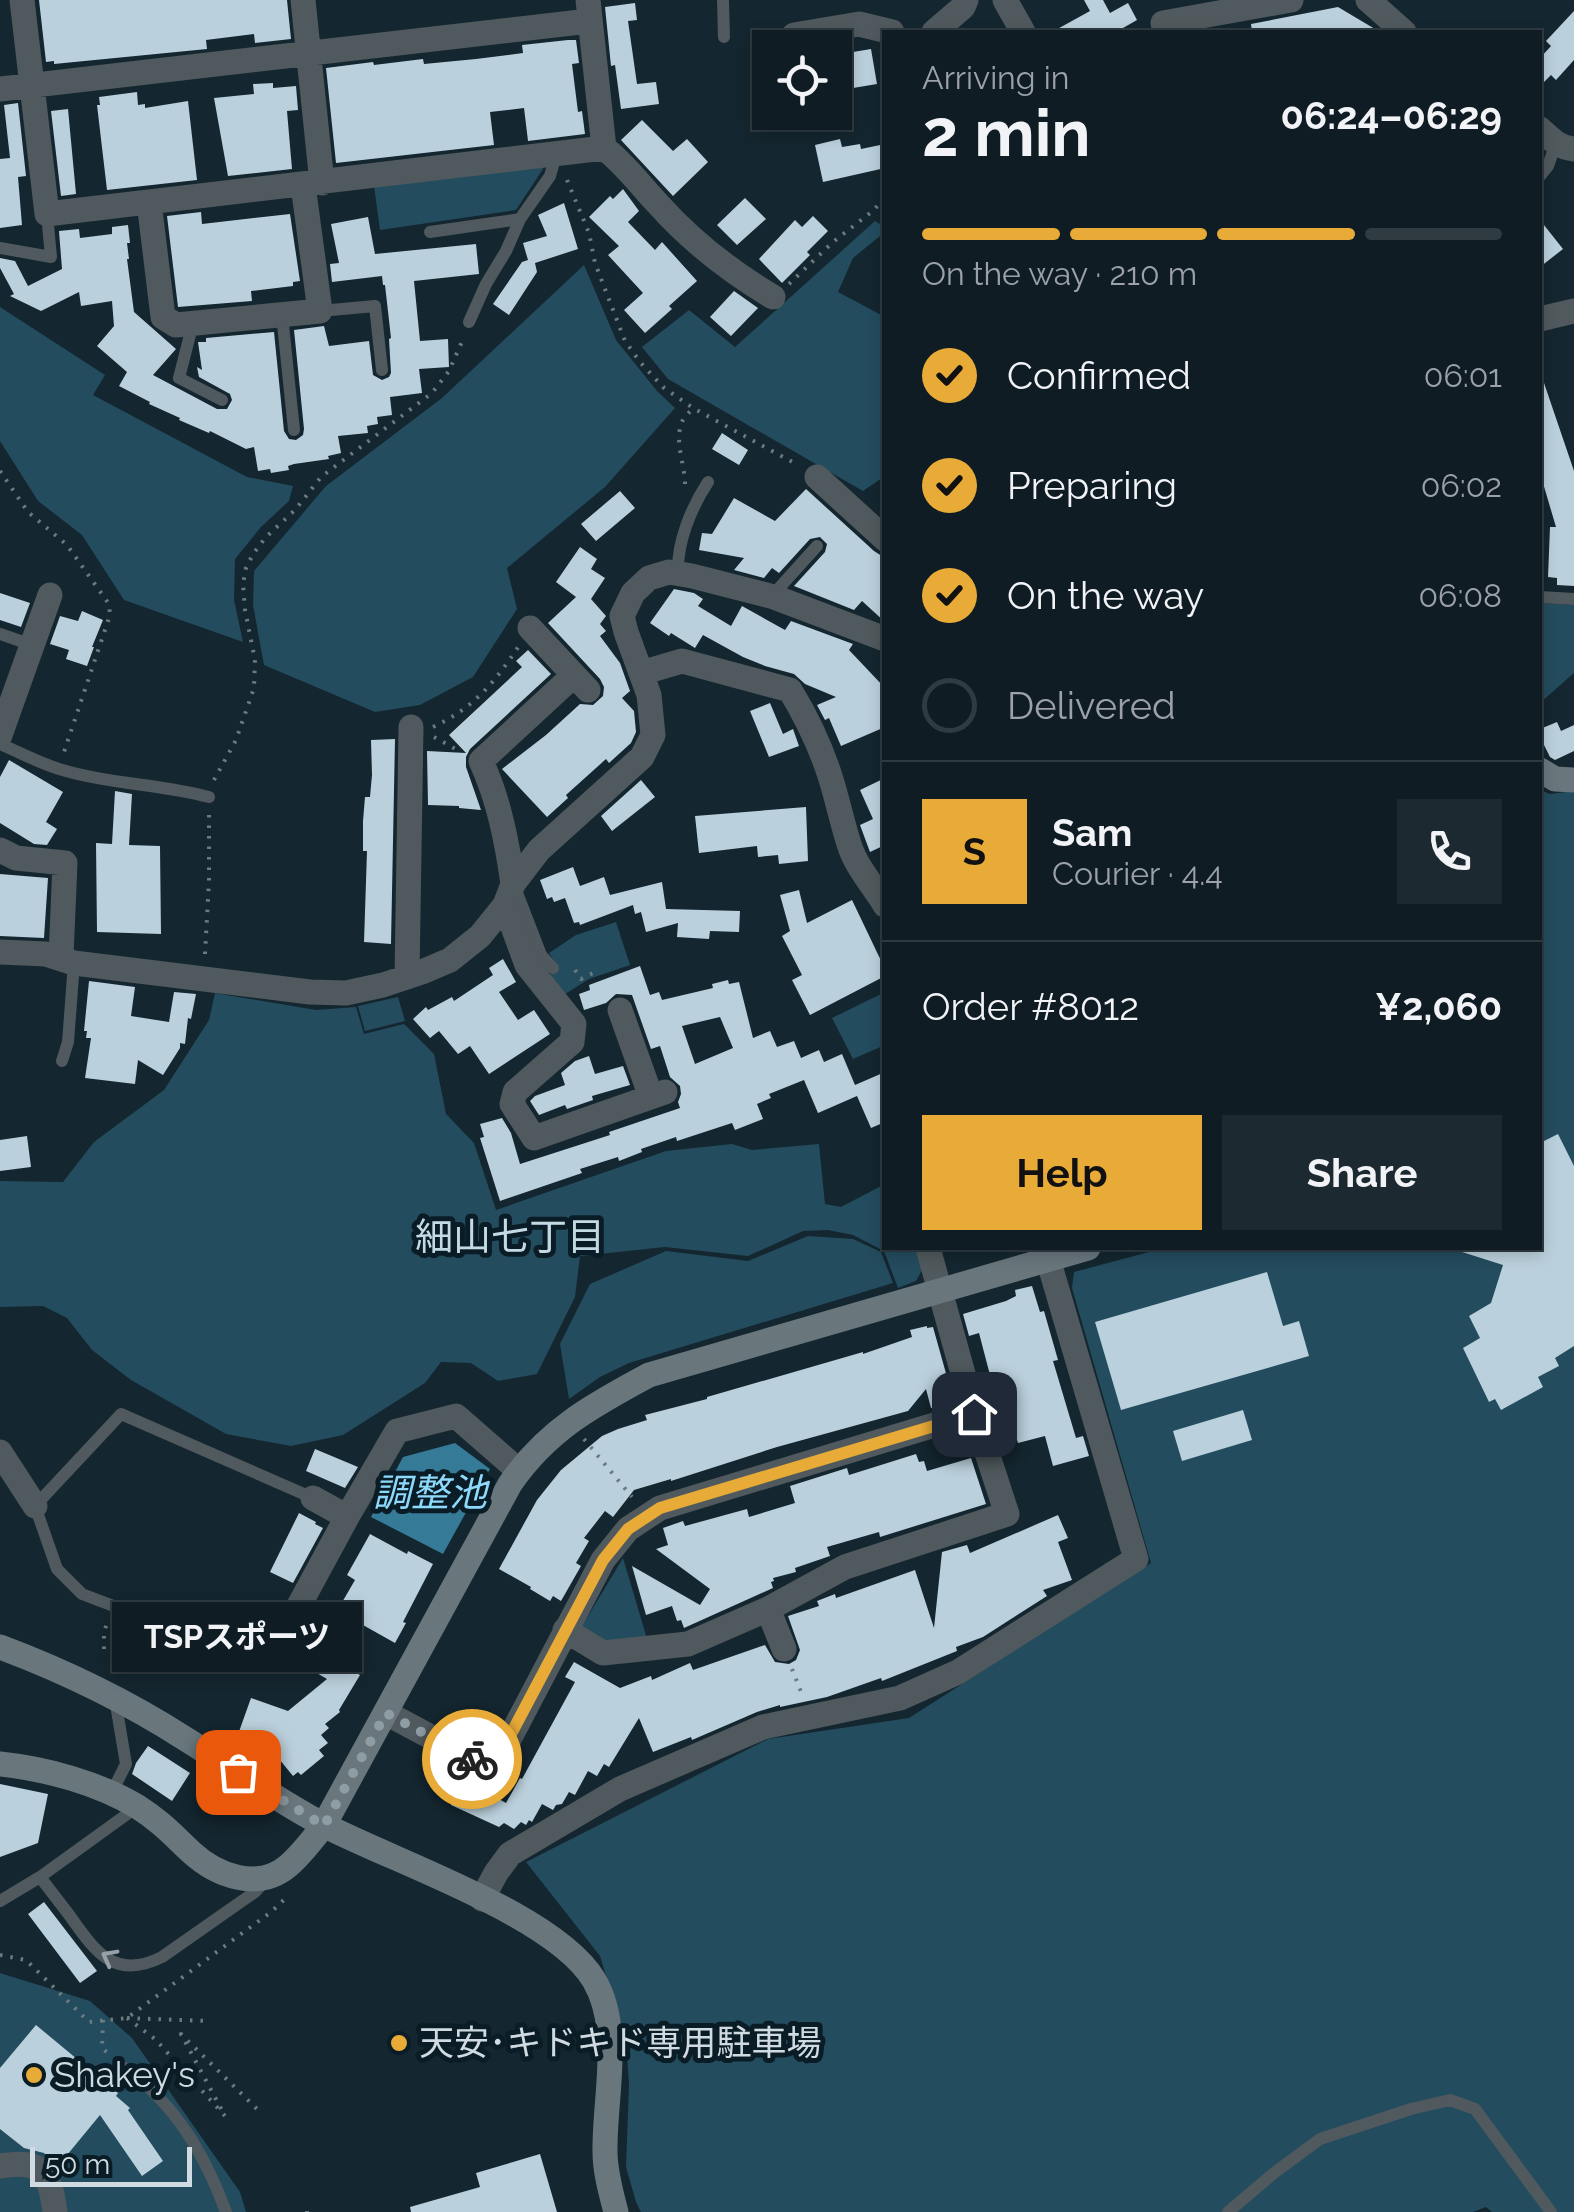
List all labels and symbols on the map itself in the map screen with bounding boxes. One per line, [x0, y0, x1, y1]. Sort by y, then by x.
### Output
district label: 細山七丁目 [415, 1214, 605, 1259]
pin [932, 1372, 1017, 1457]
water label: 調整池 [373, 1470, 491, 1515]
callout: TSPスポーツ [113, 1602, 363, 1672]
courier [422, 1709, 522, 1809]
pin [196, 1730, 281, 1815]
one-way arrow [102, 1949, 120, 1969]
place label: 天安･キドキド専用駐車場 [419, 2022, 822, 2063]
marker: 天安･キドキド専用駐車場 [388, 2032, 410, 2054]
place label: Shakey's [54, 2054, 195, 2095]
marker: Shakey's [23, 2064, 45, 2086]
scale bar [30, 2142, 192, 2186]

